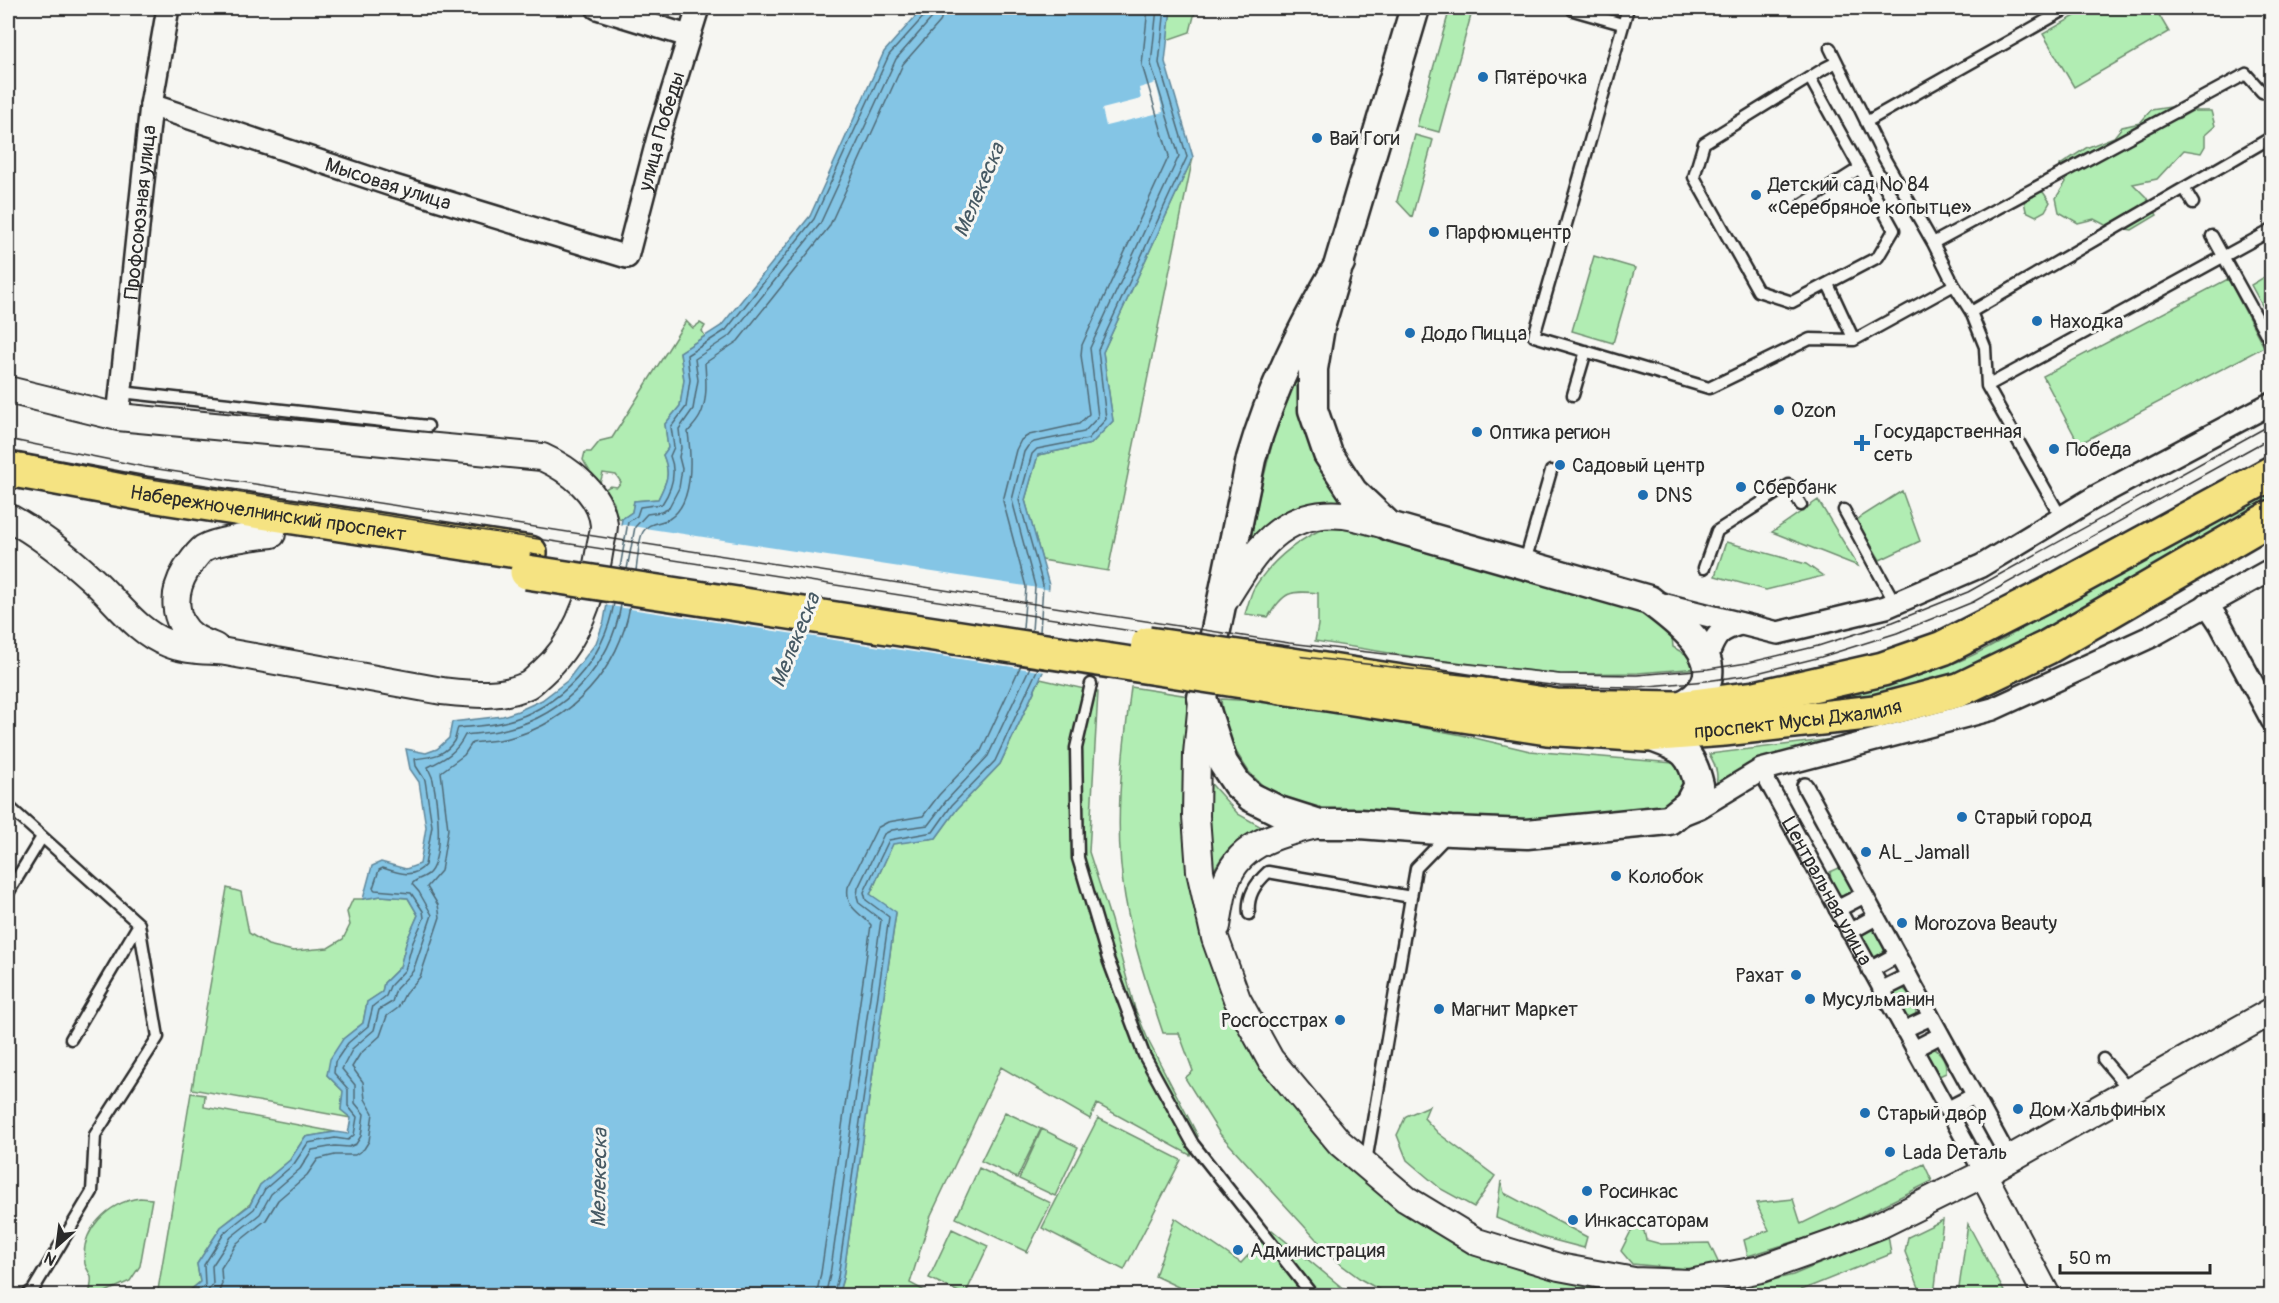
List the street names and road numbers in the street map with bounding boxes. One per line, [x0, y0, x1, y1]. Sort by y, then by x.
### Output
street label: улица Победы [632, 69, 691, 195]
street label: Профсоюзная улица [119, 124, 162, 301]
street label: Мысовая улица [322, 152, 454, 216]
street label: Набережночелнинский проспект [128, 480, 408, 547]
street label: проспект Мусы Джалиля [1693, 694, 1904, 744]
street label: Центральная улица [1776, 813, 1878, 970]

